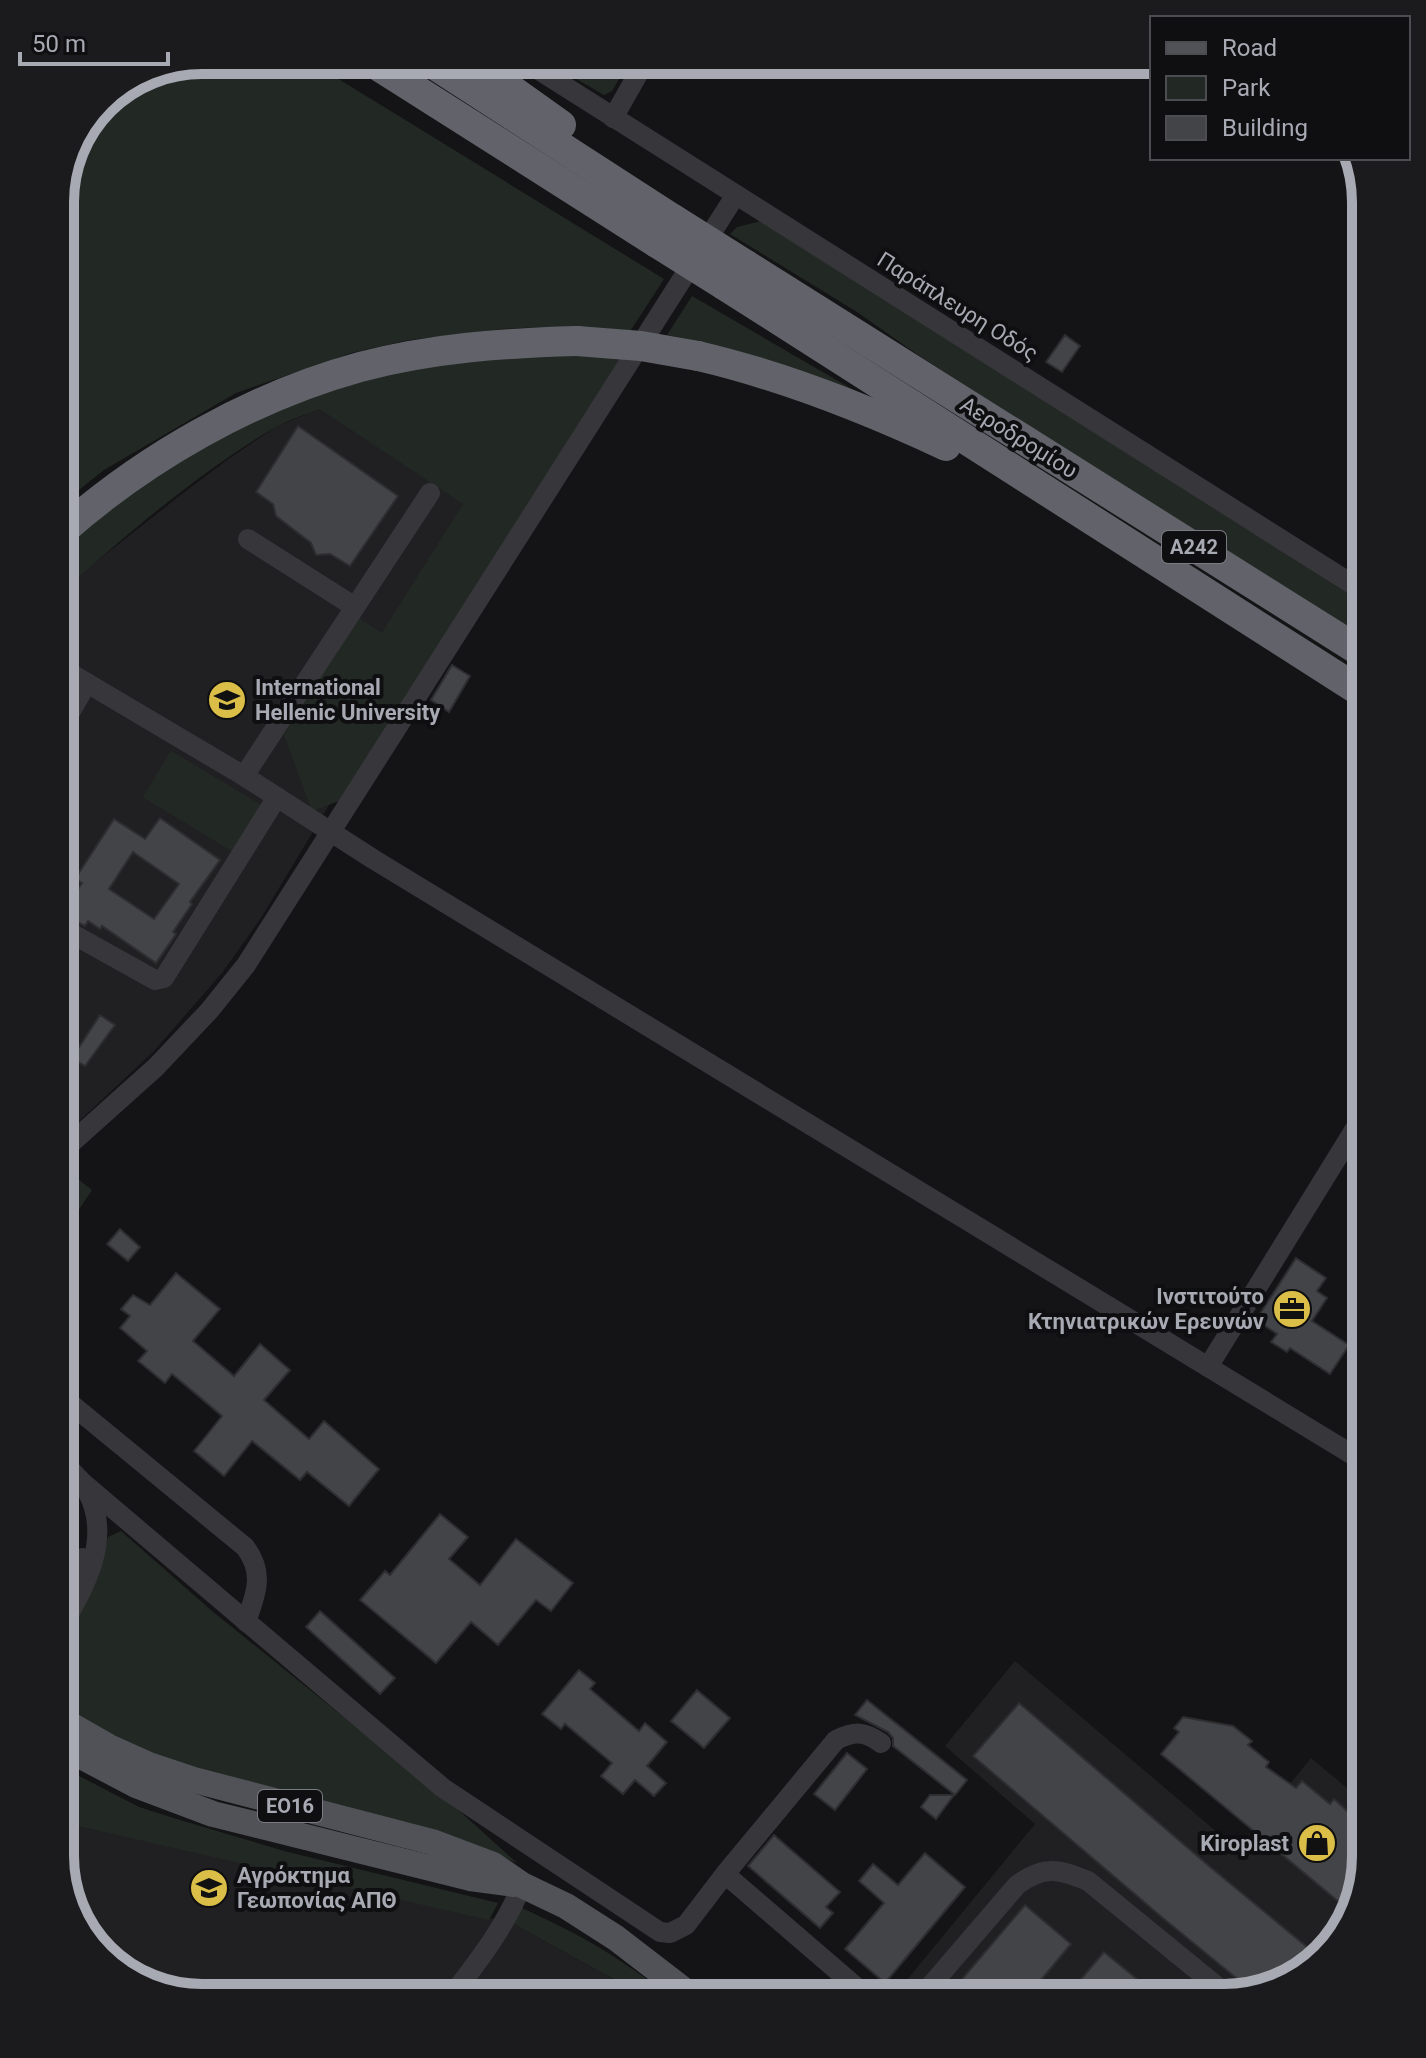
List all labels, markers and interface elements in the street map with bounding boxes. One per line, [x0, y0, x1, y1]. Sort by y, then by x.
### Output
scale bar [20, 16, 168, 66]
legend [1150, 16, 1410, 160]
text: 50 m [32, 30, 86, 58]
text: Road [1222, 34, 1277, 62]
text: Park [1222, 74, 1271, 102]
text: Building [1222, 114, 1308, 142]
street label: Παράπλευρη Οδός [873, 247, 1043, 366]
street label: Αεροδρομίου [956, 392, 1082, 483]
road number: Α242 [1162, 531, 1226, 563]
place label: International Hellenic University [255, 675, 441, 725]
school or university icon: International Hellenic University [206, 679, 248, 721]
place label: Ινστιτούτο Κτηνιατρικών Ερευνών [1028, 1284, 1264, 1334]
office icon: Ινστιτούτο Κτηνιατρικών Ερευνών [1271, 1288, 1313, 1330]
road number: ΕΟ16 [258, 1790, 322, 1822]
shop icon: Kiroplast [1296, 1822, 1338, 1864]
place label: Kiroplast [1200, 1831, 1290, 1856]
place label: Αγρόκτημα Γεωπονίας ΑΠΘ [237, 1863, 397, 1913]
school or university icon: Αγρόκτημα Γεωπονίας ΑΠΘ [188, 1867, 230, 1909]

